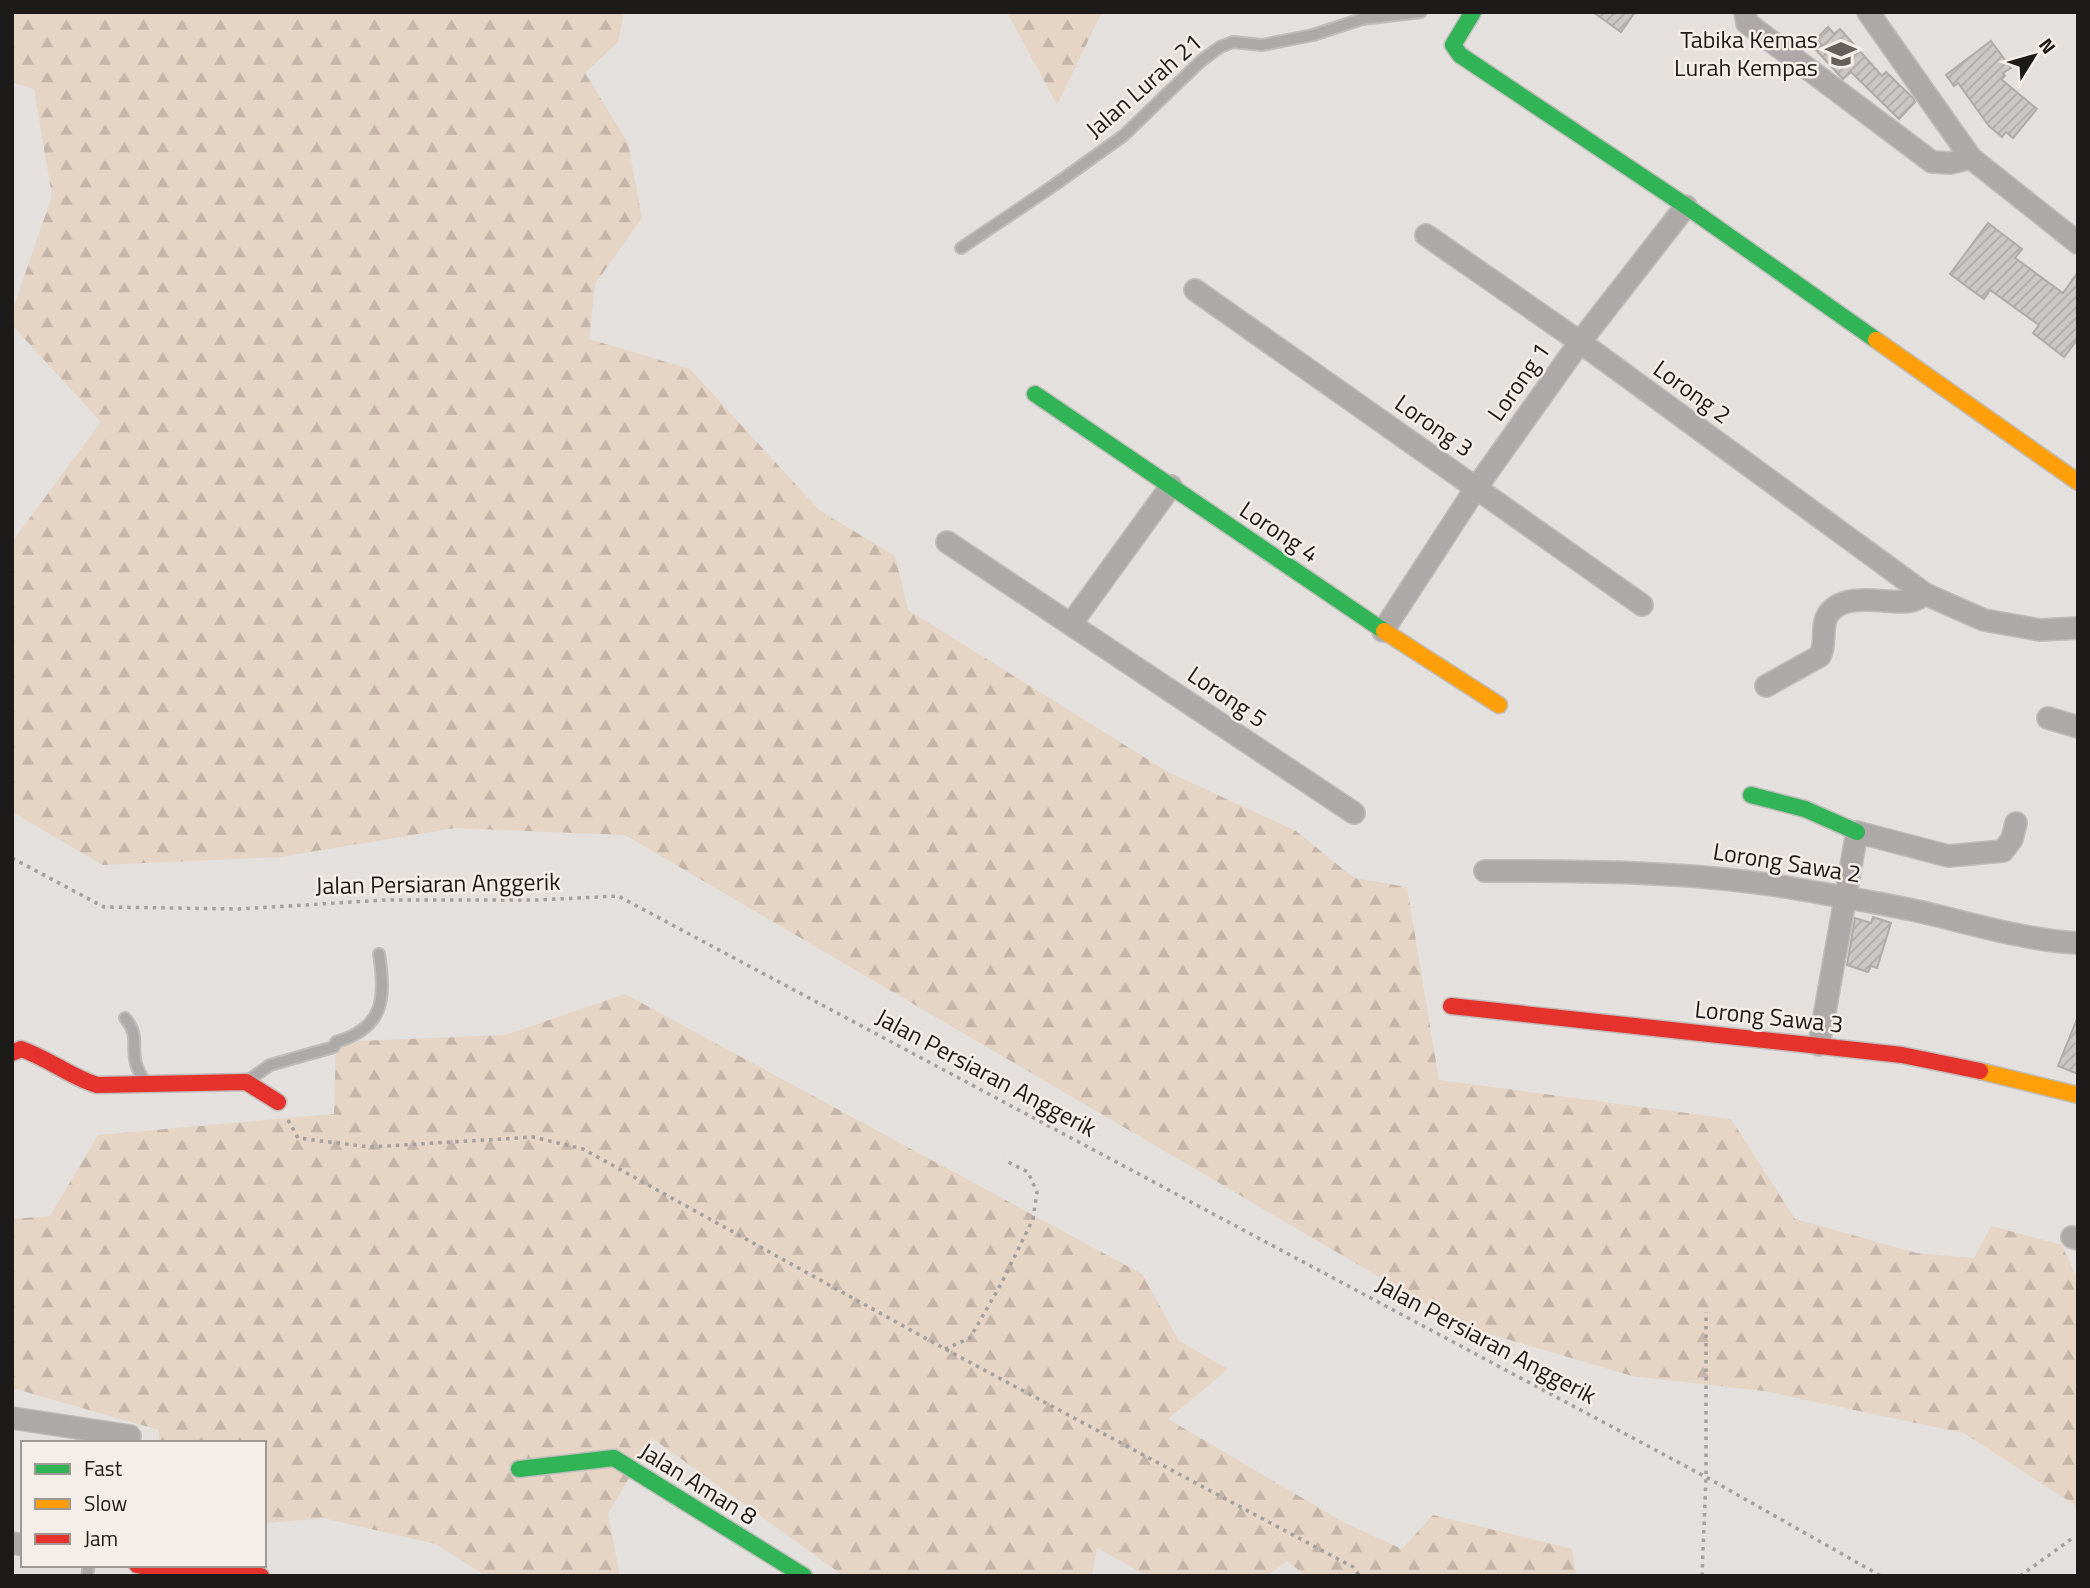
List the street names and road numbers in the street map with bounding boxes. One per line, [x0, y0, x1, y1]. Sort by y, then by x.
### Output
street label: Jalan Lurah 21 [1077, 24, 1210, 146]
street label: Lorong 1 [1478, 335, 1558, 428]
street label: Lorong 2 [1646, 351, 1739, 432]
street label: Lorong 3 [1388, 385, 1481, 465]
street label: Lorong 4 [1233, 491, 1326, 571]
street label: Lorong 5 [1181, 656, 1274, 736]
street label: Lorong Sawa 2 [1711, 833, 1864, 891]
street label: Jalan Persiaran Anggerik [315, 863, 561, 903]
street label: Lorong Sawa 3 [1693, 990, 1845, 1042]
street label: Jalan Persiaran Anggerik [870, 999, 1104, 1146]
street label: Jalan Persiaran Anggerik [1370, 1266, 1604, 1413]
street label: Jalan Aman 8 [633, 1433, 764, 1534]

